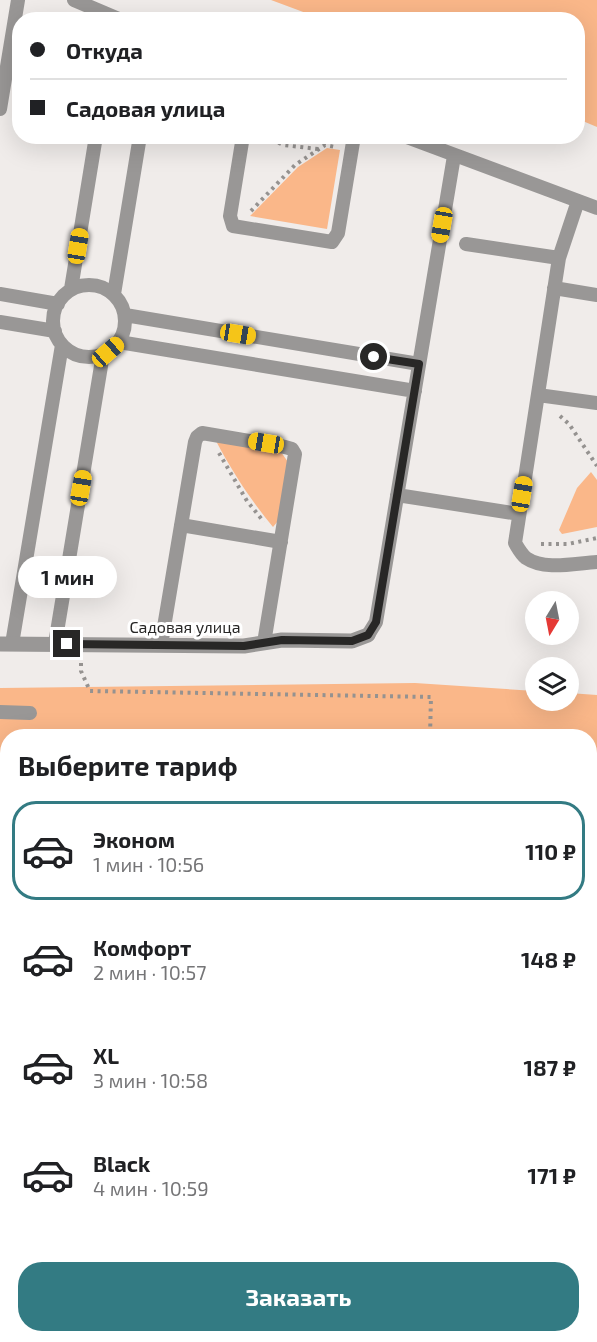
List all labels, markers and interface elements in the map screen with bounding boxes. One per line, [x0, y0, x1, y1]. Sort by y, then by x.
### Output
text: Откуда [66, 37, 143, 63]
text: Садовая улица [66, 95, 225, 121]
car [430, 206, 454, 244]
car [66, 227, 90, 265]
car [219, 322, 257, 346]
car [89, 333, 127, 371]
route start [360, 343, 387, 370]
car [247, 431, 285, 455]
car [69, 469, 93, 507]
car [510, 475, 534, 513]
callout: 1 мин [17, 557, 116, 599]
text: 1 мин [41, 565, 94, 589]
north arrow [525, 591, 579, 645]
map controls [525, 591, 579, 711]
street label: Садовая улица [129, 617, 241, 637]
route end [53, 630, 80, 657]
button: layers [525, 657, 579, 711]
text: Выберите тариф [18, 749, 238, 781]
icon: car [21, 824, 75, 878]
text: Эконом [93, 826, 175, 852]
text: 110 ₽ [525, 838, 576, 864]
text: 1 мин · 10:56 [93, 852, 204, 876]
icon: car [21, 932, 75, 986]
text: Комфорт [93, 934, 191, 960]
text: 148 ₽ [521, 946, 576, 972]
text: 2 мин · 10:57 [93, 960, 206, 984]
icon: car [21, 1040, 75, 1094]
text: XL [93, 1042, 119, 1068]
text: 187 ₽ [523, 1054, 576, 1080]
text: 3 мин · 10:58 [93, 1068, 208, 1092]
icon: car [21, 1148, 75, 1202]
text: Black [93, 1150, 150, 1176]
text: 171 ₽ [528, 1162, 576, 1188]
text: 4 мин · 10:59 [93, 1176, 209, 1200]
button: Заказать [18, 1262, 579, 1331]

